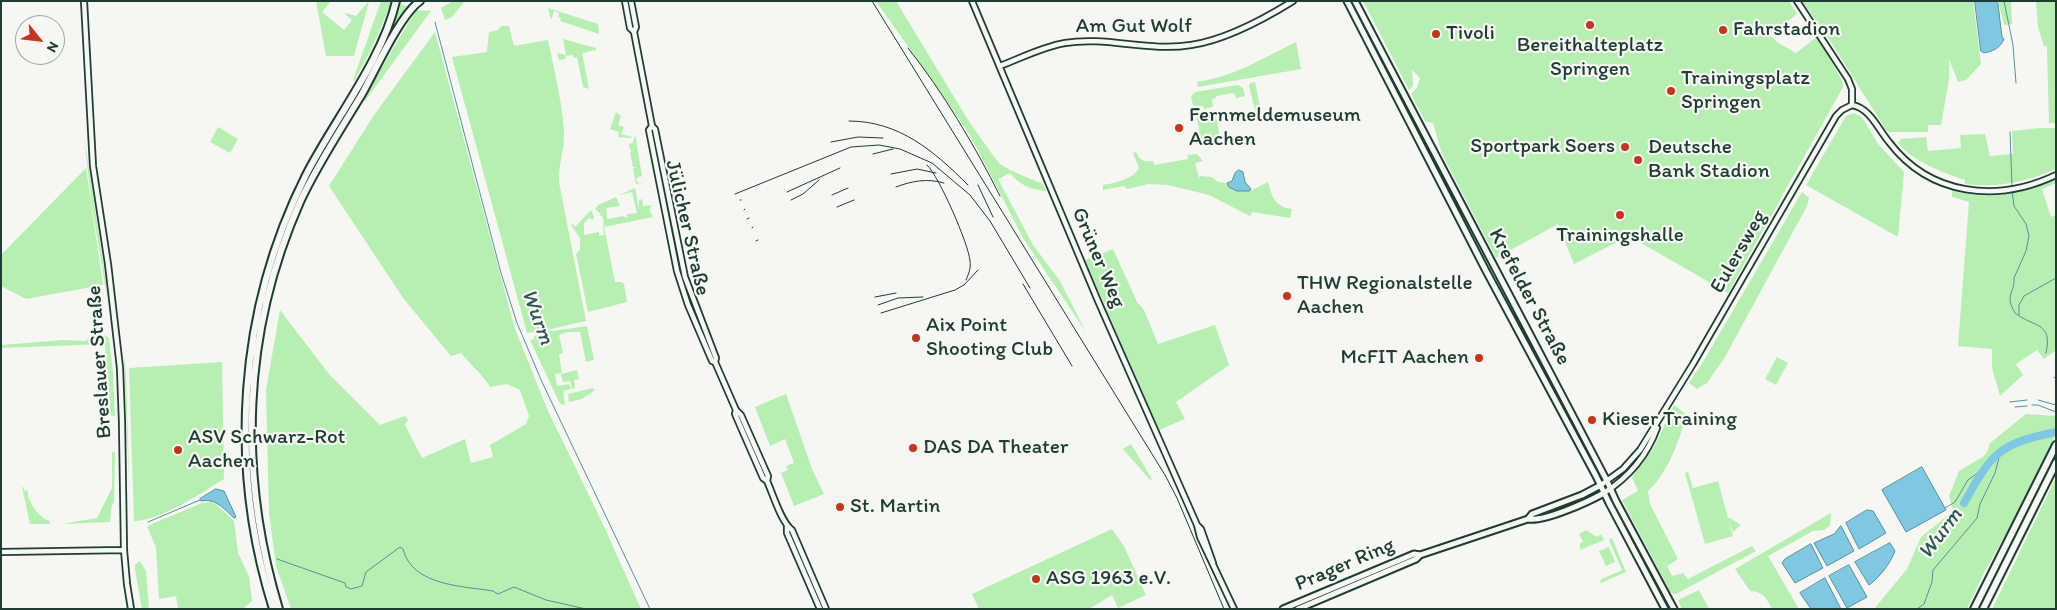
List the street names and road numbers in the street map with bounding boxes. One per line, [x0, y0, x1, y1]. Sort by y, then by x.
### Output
street label: Am Gut Wolf [1076, 14, 1192, 40]
street label: Jülicher Straße [659, 158, 715, 298]
street label: Grüner Weg [1066, 204, 1130, 312]
street label: Eulersweg [1705, 206, 1773, 298]
street label: Krefelder Straße [1482, 224, 1576, 370]
street label: Breslauer Straße [82, 284, 118, 440]
street label: Prager Ring [1291, 533, 1399, 597]

